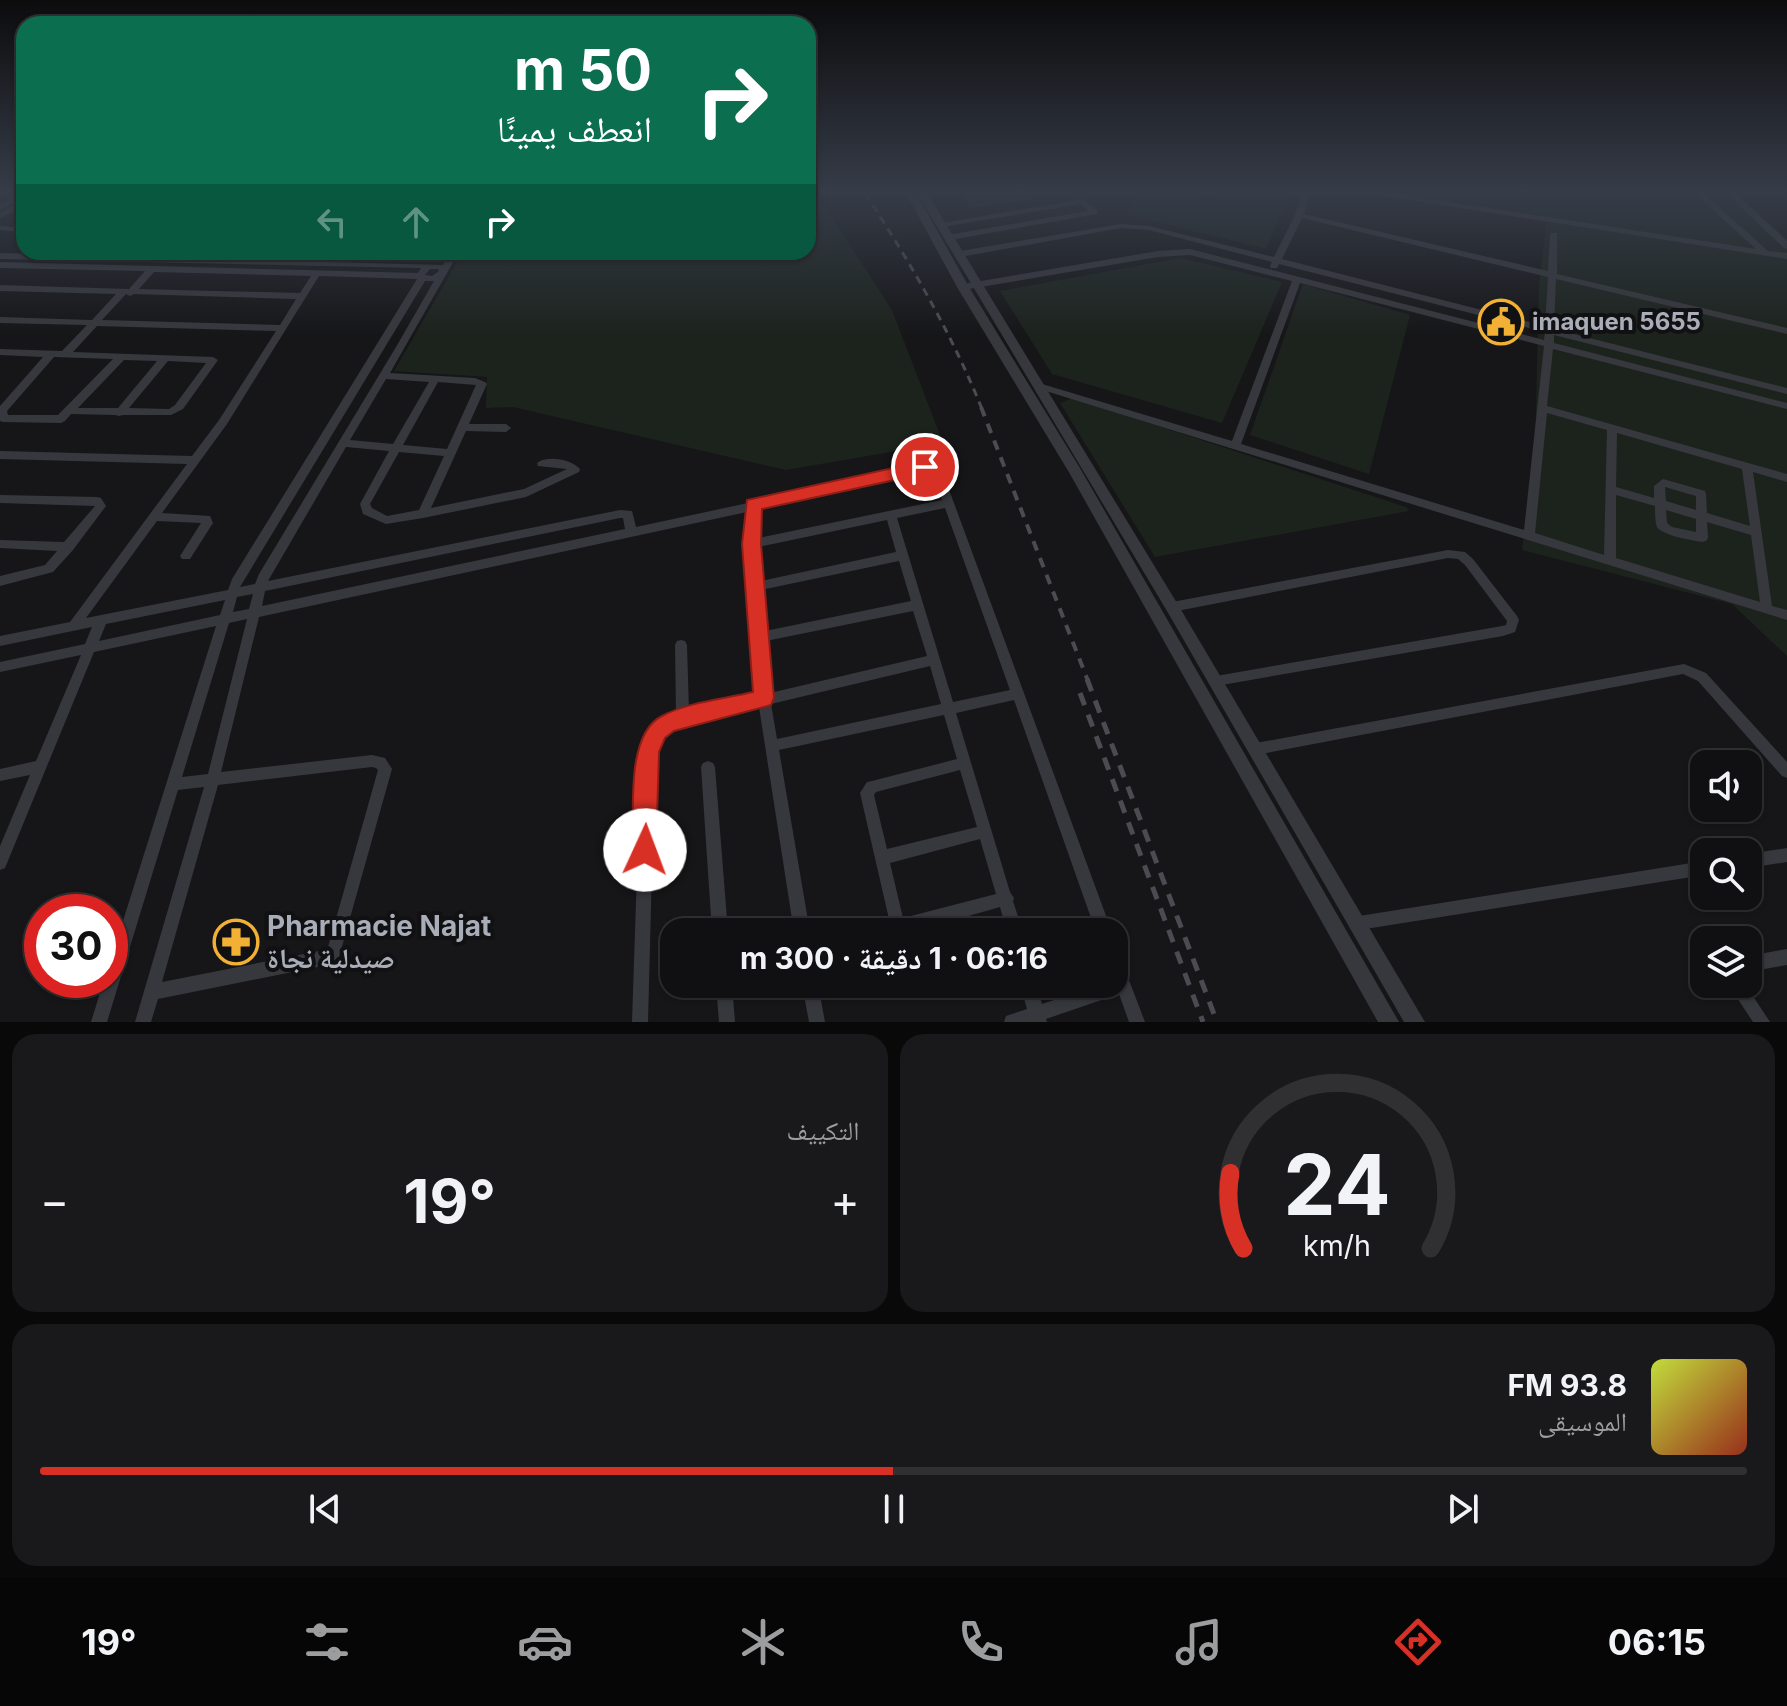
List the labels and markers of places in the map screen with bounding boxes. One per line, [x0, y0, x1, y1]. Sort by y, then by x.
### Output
public building icon: imaquen 5655 [1477, 298, 1525, 346]
place label: imaquen 5655 [1532, 307, 1701, 336]
pin [891, 433, 959, 501]
place label: Pharmacie Najat صيدلية نجاة [267, 909, 491, 975]
pharmacy icon: Pharmacie Najat صيدلية نجاة [212, 918, 260, 966]

